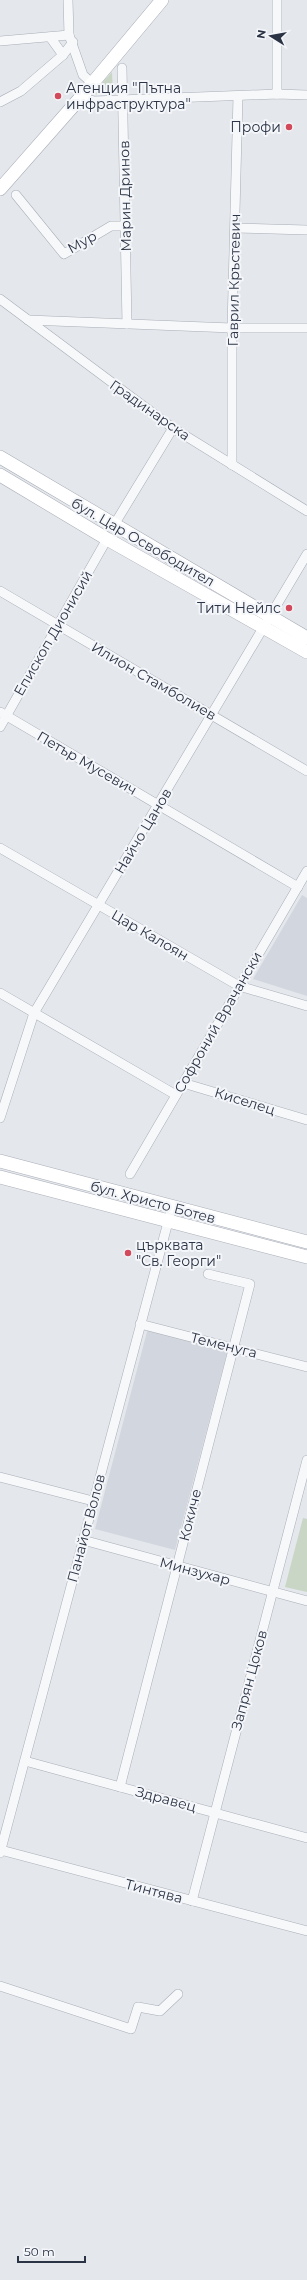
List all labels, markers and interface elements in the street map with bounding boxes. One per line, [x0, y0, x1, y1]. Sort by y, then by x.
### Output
north arrow [251, 16, 291, 56]
text: N [253, 28, 269, 40]
place label: Агенция "Пътна инфраструктура" [66, 79, 191, 113]
marker: Агенция "Пътна инфраструктура" [53, 91, 63, 101]
place label: Профи [230, 118, 281, 136]
marker: Профи [284, 122, 294, 132]
street label: Марин Дринов [115, 140, 135, 252]
street label: Гаврил Кръстевич [224, 213, 244, 347]
street label: Мур [64, 227, 100, 257]
street label: Градинарска [106, 376, 194, 444]
street label: бул. Цар Освободител [68, 494, 218, 590]
street label: Епископ Дионисий [10, 567, 96, 699]
place label: Тити Нейлс [197, 599, 281, 617]
marker: Тити Нейлс [284, 603, 294, 613]
street label: Илион Стамболиев [88, 638, 220, 724]
street label: Петър Мусевич [34, 727, 140, 799]
street label: Найчо Цанов [110, 785, 176, 877]
street label: Цар Калоян [108, 906, 192, 964]
street label: Софроний Врачански [170, 948, 266, 1096]
street label: Киселец [212, 1083, 278, 1119]
street label: бул. Христо Ботев [88, 1177, 218, 1227]
place label: църквата "Св. Георги" [136, 1236, 221, 1270]
marker: църквата "Св. Георги" [123, 1248, 133, 1258]
street label: Теменуга [189, 1328, 259, 1362]
street label: Панайот Волов [63, 1472, 109, 1584]
street label: Кокиче [175, 1487, 205, 1543]
street label: Минзухар [158, 1553, 232, 1589]
street label: Запрян Цоков [227, 1628, 271, 1732]
street label: Здравец [134, 1782, 199, 1816]
street label: Тинтява [123, 1875, 185, 1907]
scale bar [18, 2238, 85, 2264]
text: 50 m [24, 2244, 55, 2259]

